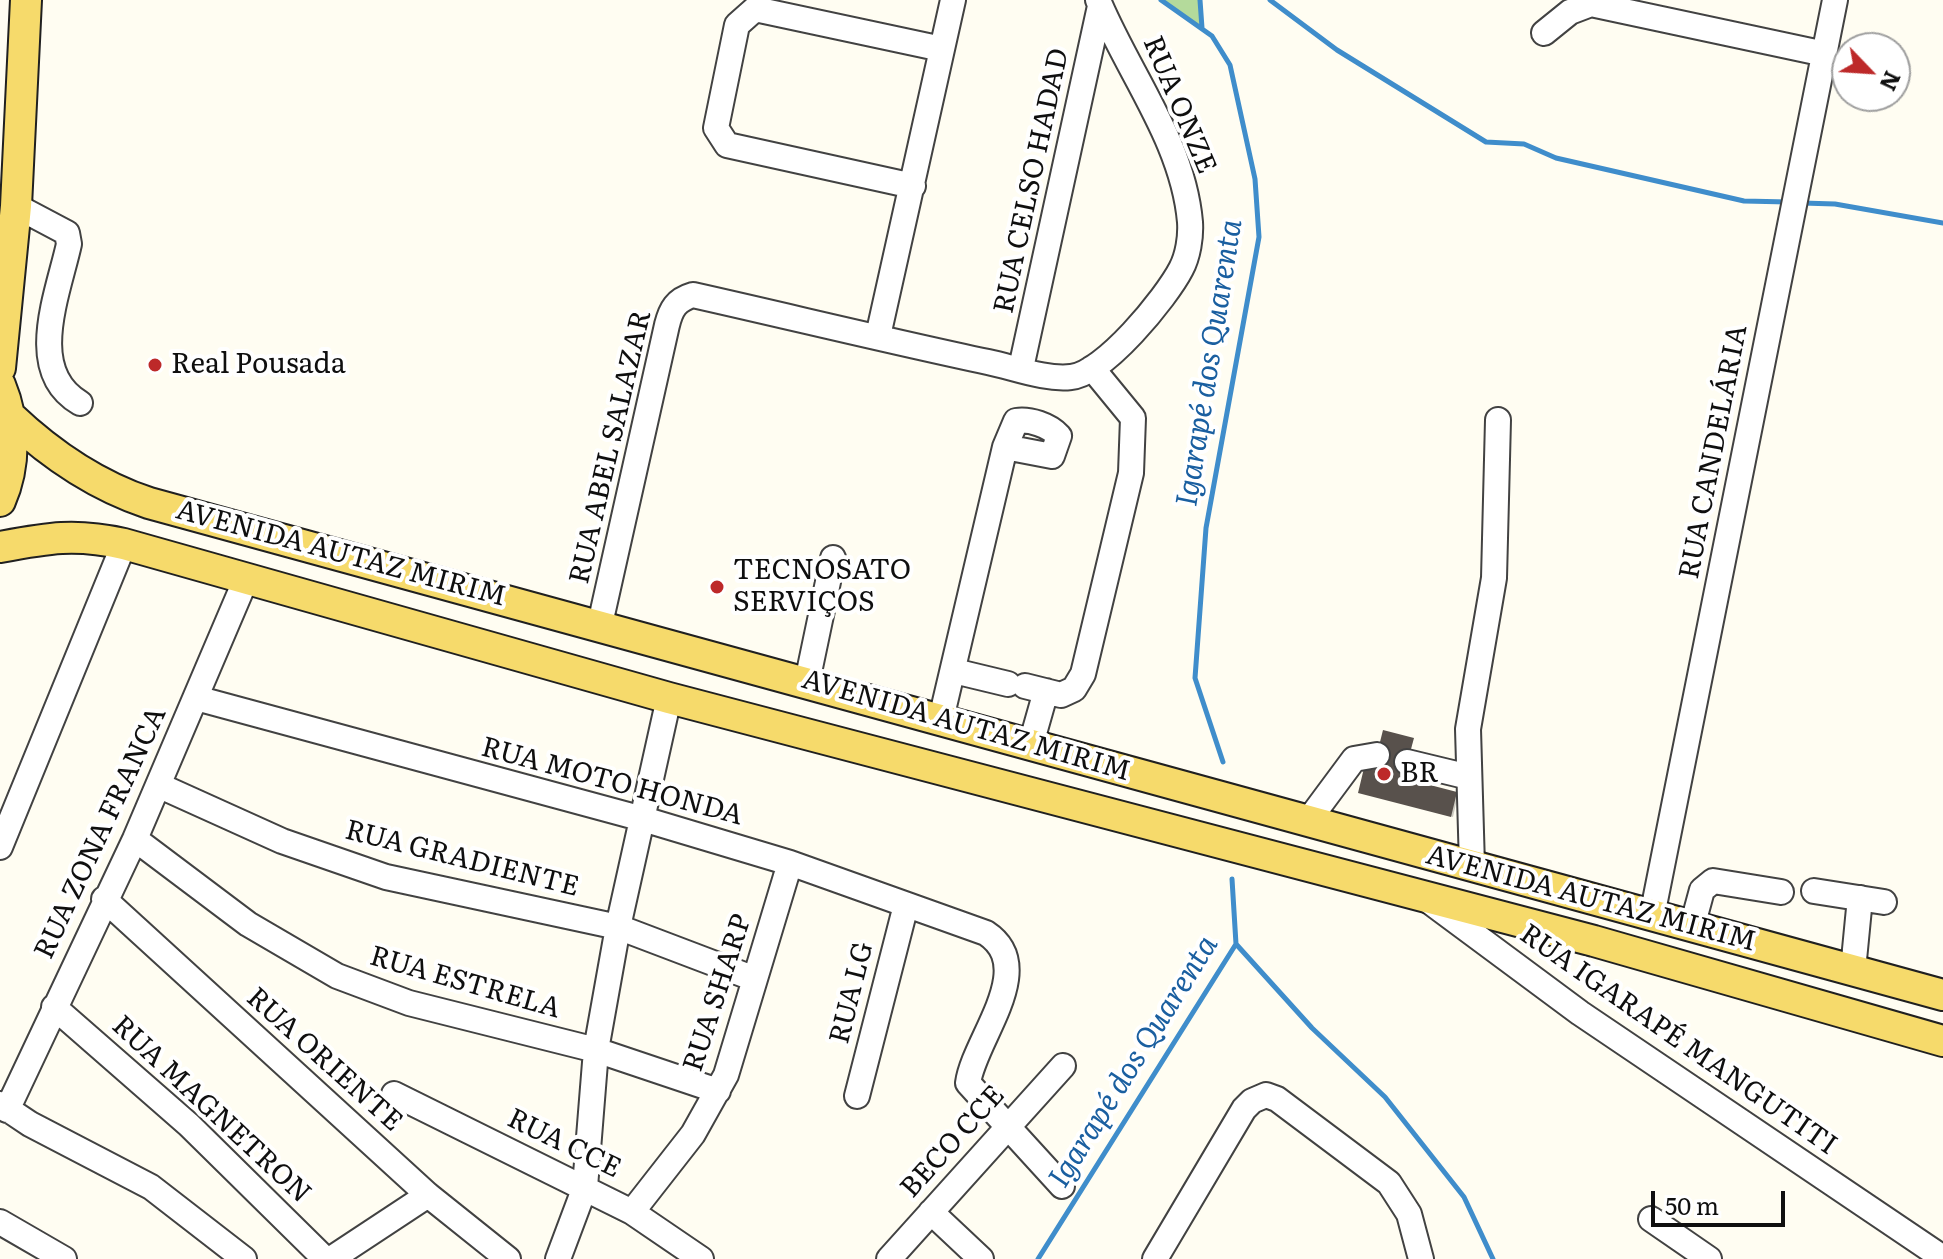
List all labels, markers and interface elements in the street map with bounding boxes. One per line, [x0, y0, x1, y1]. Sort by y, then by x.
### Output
street label: RUA ONZE [1135, 31, 1223, 179]
north arrow [1831, 32, 1911, 112]
street label: RUA CELSO HADAD [987, 45, 1077, 317]
text: N [1873, 66, 1910, 97]
water label: Igarapé dos Quarenta [1170, 217, 1250, 509]
street label: RUA ABEL SALAZAR [563, 307, 659, 587]
street label: RUA CANDELÁRIA [1673, 322, 1755, 582]
place label: Real Pousada [171, 348, 346, 382]
marker: Real Pousada [146, 356, 164, 374]
street label: AVENIDA AUTAZ MIRIM [172, 494, 510, 614]
place label: TECNOSATO SERVIÇOS [733, 554, 911, 620]
marker: TECNOSATO SERVIÇOS [708, 578, 726, 596]
street label: AVENIDA AUTAZ MIRIM [798, 663, 1134, 789]
street label: RUA ZONA FRANCA [28, 702, 174, 964]
street label: RUA MOTO HONDA [478, 731, 746, 833]
place label: BR [1400, 757, 1439, 791]
marker: BR [1375, 765, 1393, 783]
street label: RUA GRADIENTE [342, 814, 582, 904]
street label: AVENIDA AUTAZ MIRIM [1422, 839, 1760, 959]
street label: RUA SHARP [677, 910, 759, 1076]
street label: RUA IGARAPÉ MANGUTITI [1513, 917, 1843, 1163]
water label: Igarapé dos Quarenta [1042, 929, 1226, 1195]
street label: RUA LG [823, 939, 881, 1047]
street label: RUA ESTRELA [366, 940, 564, 1026]
street label: RUA ORIENTE [239, 981, 409, 1139]
street label: RUA MAGNETRON [105, 1009, 317, 1211]
street label: BECO CCE [894, 1079, 1012, 1205]
street label: RUA CCE [502, 1102, 626, 1186]
scale bar [1655, 1175, 1789, 1225]
text: 50 m [1665, 1187, 1719, 1222]

